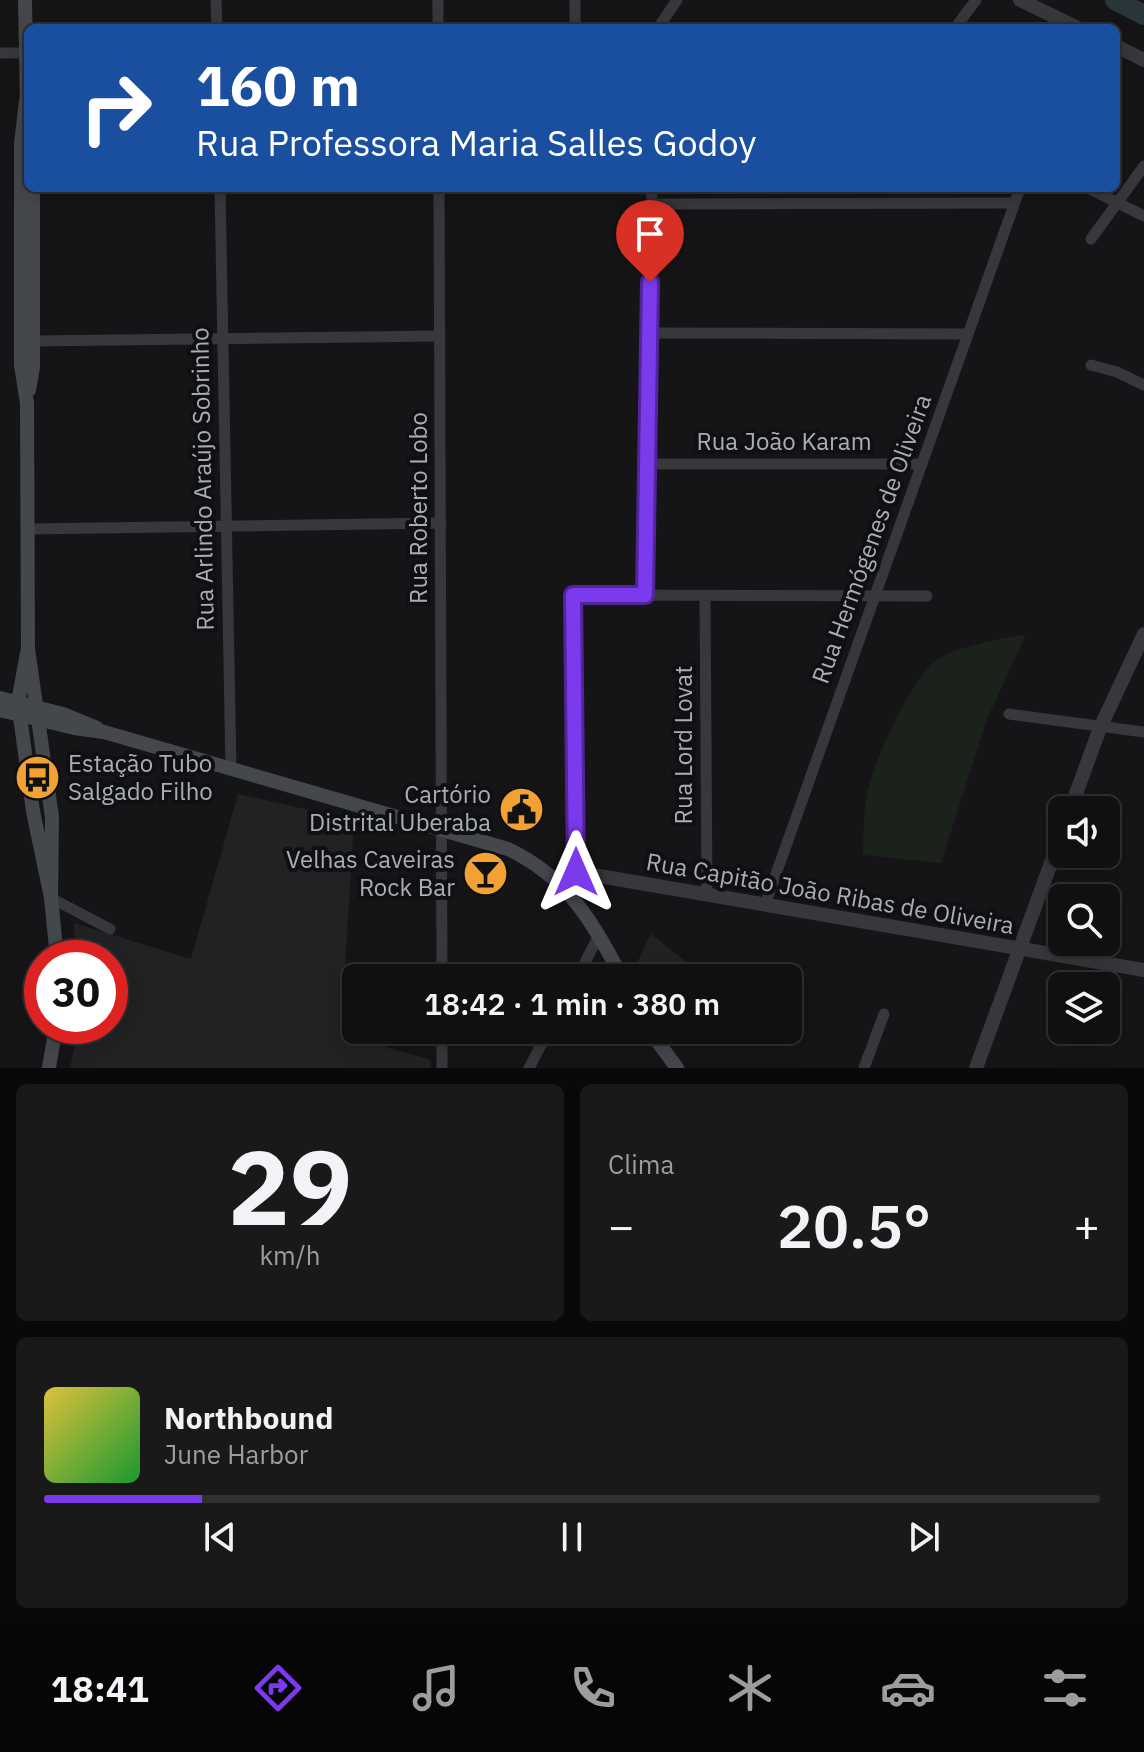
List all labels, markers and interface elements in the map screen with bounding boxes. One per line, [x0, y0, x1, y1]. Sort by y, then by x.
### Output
text: 160 m [196, 49, 360, 121]
icon: right [64, 56, 168, 160]
text: Rua Professora Maria Salles Godoy [196, 119, 756, 166]
pin [616, 200, 684, 282]
icon: arrive [628, 212, 672, 256]
street label: Rua Arlindo Araújo Sobrinho [183, 327, 221, 631]
street label: Rua Hermógenes de Oliveira [804, 390, 938, 688]
street label: Rua Roberto Lobo [402, 412, 434, 604]
street label: Rua João Karam [696, 425, 872, 457]
street label: Rua Lord Lovat [667, 666, 699, 824]
place label: Estação Tubo Salgado Filho [68, 747, 213, 807]
bus stop icon: Estação Tubo Salgado Filho [13, 754, 61, 802]
place label: Cartório Distrital Uberaba [309, 778, 491, 838]
public building icon: Cartório Distrital Uberaba [498, 785, 546, 833]
map controls [1048, 796, 1120, 1044]
button: sound [1048, 796, 1120, 868]
position arrow [534, 830, 618, 914]
place label: Velhas Caveiras Rock Bar [286, 843, 455, 903]
street label: Rua Capitão João Ribas de Oliveira [644, 845, 1017, 941]
bar icon: Velhas Caveiras Rock Bar [462, 850, 510, 898]
button: search [1048, 884, 1120, 956]
speed limit sign: 30 [24, 940, 128, 1044]
button: layers [1048, 972, 1120, 1044]
text: 18:42 · 1 min · 380 m [424, 984, 720, 1023]
text: 29 [228, 1118, 352, 1254]
text: Clima [608, 1147, 674, 1181]
text: 20.5° [777, 1186, 931, 1265]
text: − [608, 1197, 634, 1254]
text: + [1074, 1197, 1100, 1254]
text: km/h [259, 1238, 321, 1272]
text: Northbound [164, 1398, 333, 1437]
text: June Harbor [164, 1437, 308, 1471]
icon: previous [198, 1515, 242, 1559]
icon: pause [550, 1515, 594, 1559]
icon: next [902, 1515, 946, 1559]
icon: directions [250, 1660, 306, 1716]
icon: music [408, 1660, 464, 1716]
icon: phone [565, 1660, 621, 1716]
icon: climate [722, 1660, 778, 1716]
icon: car [880, 1660, 936, 1716]
icon: filters [1037, 1660, 1093, 1716]
text: 18:41 [51, 1665, 149, 1712]

